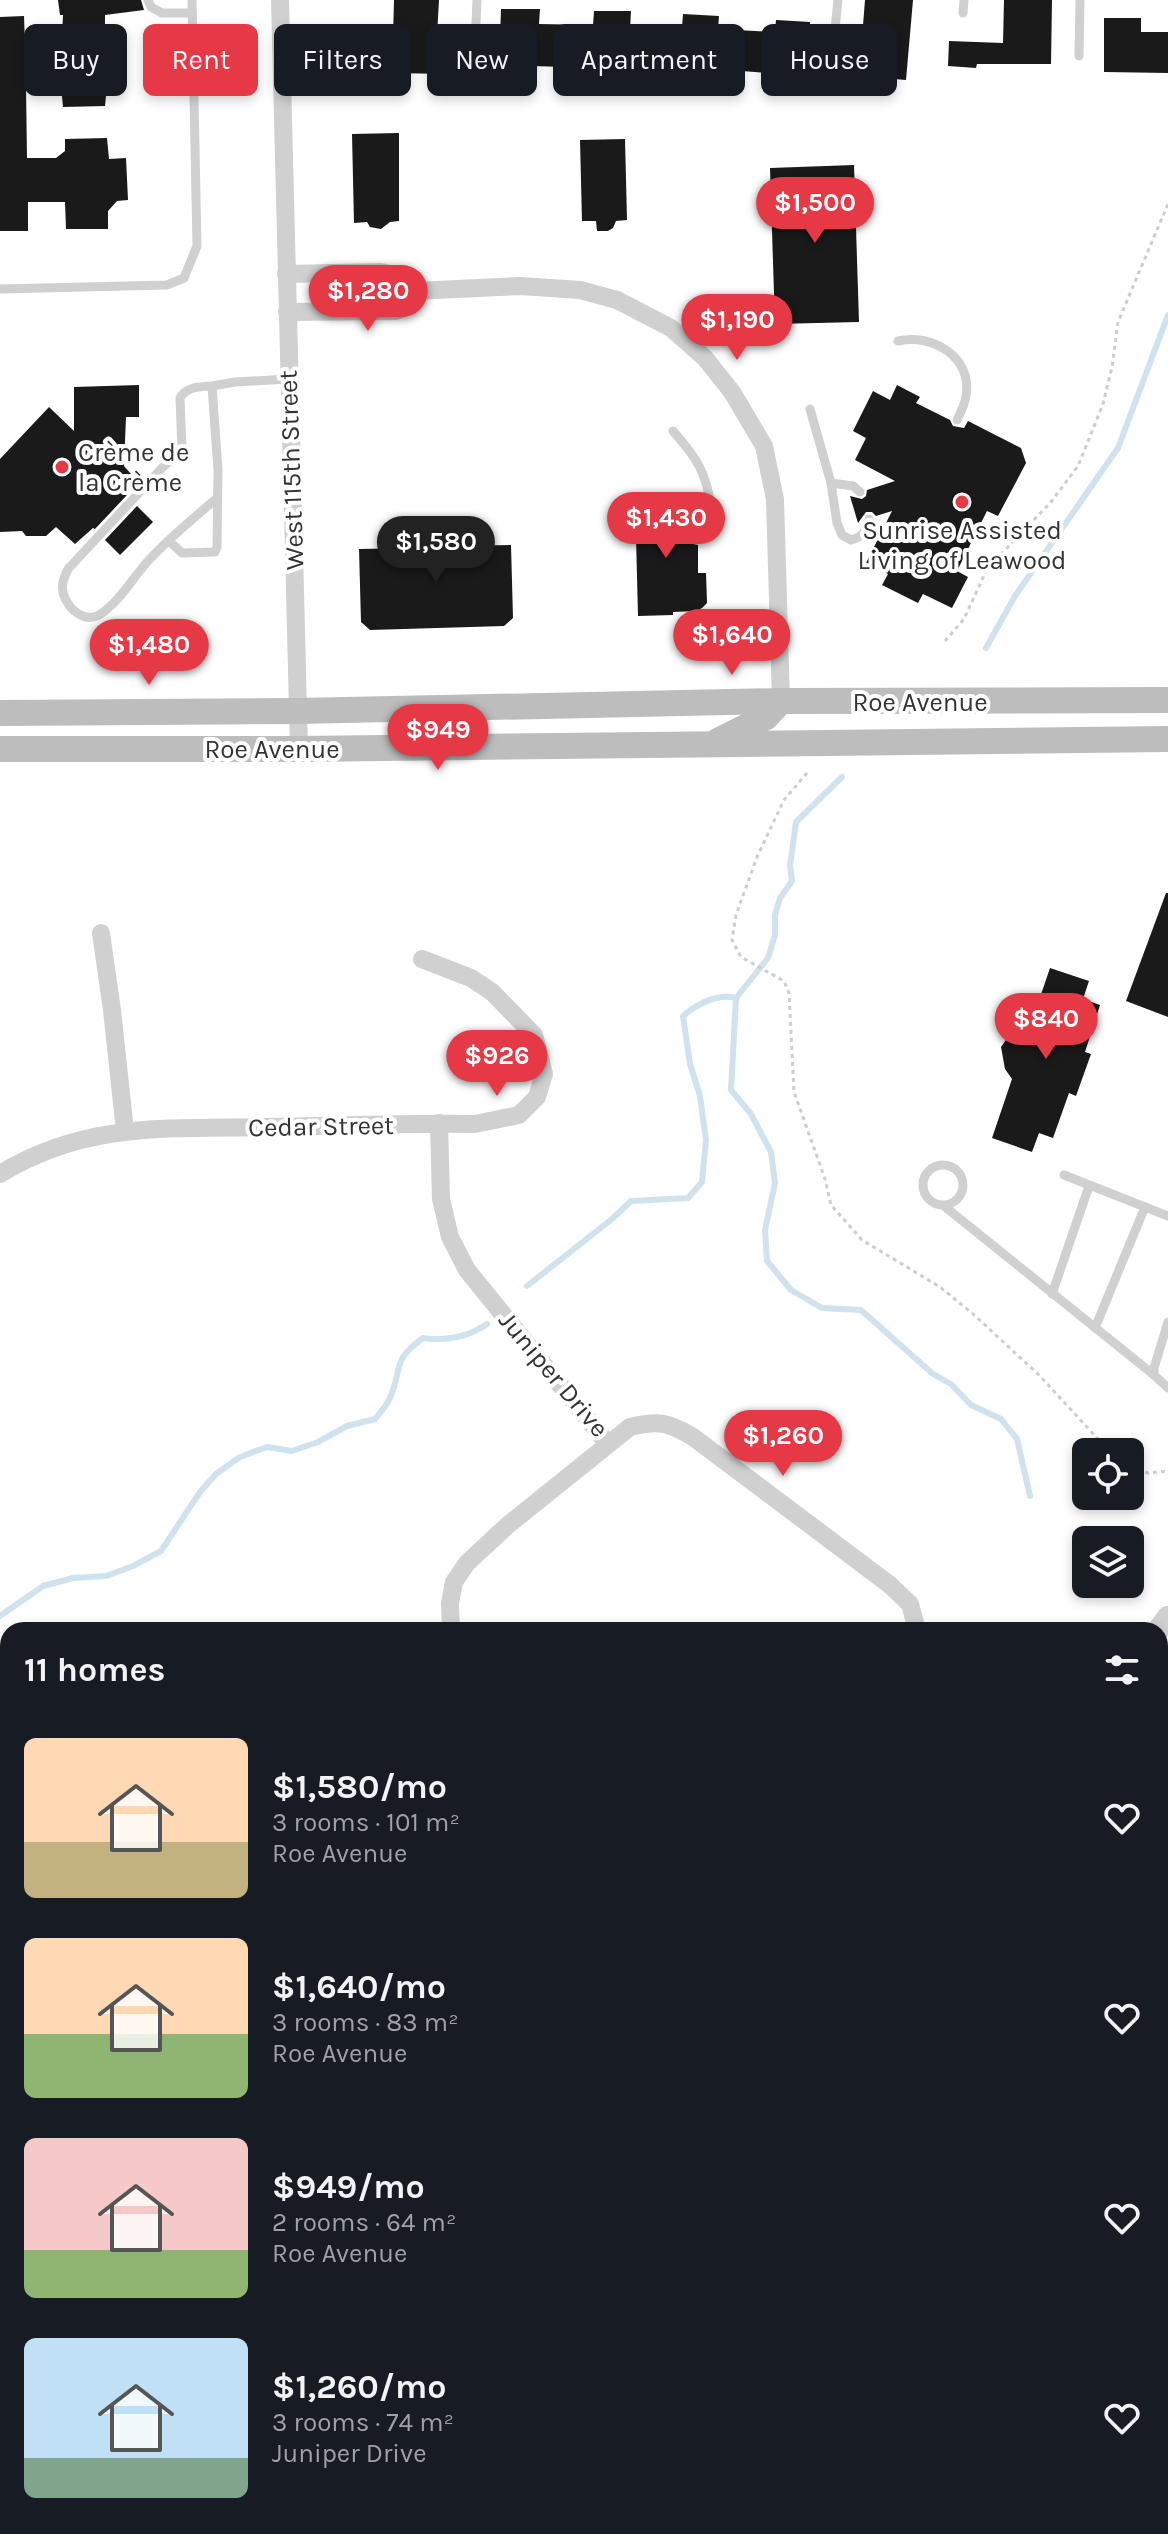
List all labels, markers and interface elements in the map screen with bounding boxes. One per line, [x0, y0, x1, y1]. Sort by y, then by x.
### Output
chip: Buy [24, 24, 127, 96]
chip: Rent [143, 24, 258, 96]
chip: Filters [274, 24, 411, 96]
chip: New [427, 24, 537, 96]
chip: Apartment [553, 24, 745, 96]
chip: House [761, 24, 897, 96]
pin: $1,500 [750, 177, 880, 245]
text: $1,500 [774, 187, 856, 218]
pin: $1,280 [303, 265, 433, 333]
text: $1,280 [327, 275, 409, 306]
pin: $1,190 [672, 294, 802, 362]
text: $1,190 [699, 304, 775, 335]
street label: West 115th Street [273, 369, 310, 571]
place label: Crème de la Crème [78, 437, 189, 498]
marker: Crème de la Crème [53, 458, 71, 476]
pin: $1,430 [601, 492, 731, 560]
marker: Sunrise Assisted Living of Leawood [953, 493, 971, 511]
text: $1,430 [625, 502, 707, 533]
place label: Sunrise Assisted Living of Leawood [857, 515, 1067, 576]
pin: $1,580 [371, 516, 501, 584]
text: $1,580 [395, 526, 477, 557]
pin: $1,640 [667, 609, 797, 677]
pin: $1,480 [84, 619, 214, 687]
text: $1,640 [691, 619, 773, 650]
text: $1,480 [108, 629, 190, 660]
street label: Roe Avenue [852, 687, 988, 718]
pin: $949 [391, 704, 485, 772]
text: $949 [405, 714, 471, 745]
street label: Roe Avenue [204, 734, 340, 765]
pin: $840 [999, 993, 1093, 1061]
text: $840 [1013, 1003, 1079, 1034]
pin: $926 [450, 1030, 544, 1098]
text: $926 [464, 1040, 530, 1071]
street label: Cedar Street [248, 1110, 394, 1143]
street label: Juniper Drive [492, 1305, 615, 1443]
pin: $1,260 [718, 1410, 848, 1478]
text: $1,260 [742, 1420, 824, 1451]
map controls [1072, 1438, 1144, 1598]
button: locate [1072, 1438, 1144, 1510]
button: layers [1072, 1526, 1144, 1598]
icon: filters [1100, 1648, 1144, 1692]
text: 11 homes [24, 1650, 166, 1690]
text: $1,580/mo [272, 1767, 447, 1807]
icon: home [88, 1770, 184, 1866]
icon: heart [1100, 1796, 1144, 1840]
text: 3 rooms · 101 m² [272, 1807, 460, 1838]
text: Roe Avenue [272, 1838, 407, 1869]
text: $1,640/mo [272, 1967, 446, 2007]
icon: home [88, 1970, 184, 2066]
icon: heart [1100, 1996, 1144, 2040]
text: 3 rooms · 83 m² [272, 2007, 459, 2038]
text: Roe Avenue [272, 2038, 407, 2069]
text: $949/mo [272, 2167, 425, 2207]
icon: home [88, 2170, 184, 2266]
icon: heart [1100, 2196, 1144, 2240]
text: 2 rooms · 64 m² [272, 2207, 456, 2238]
text: Roe Avenue [272, 2238, 407, 2269]
text: $1,260/mo [272, 2367, 446, 2407]
icon: home [88, 2370, 184, 2466]
icon: heart [1100, 2396, 1144, 2440]
text: 3 rooms · 74 m² [272, 2407, 454, 2438]
text: Juniper Drive [272, 2438, 427, 2469]

